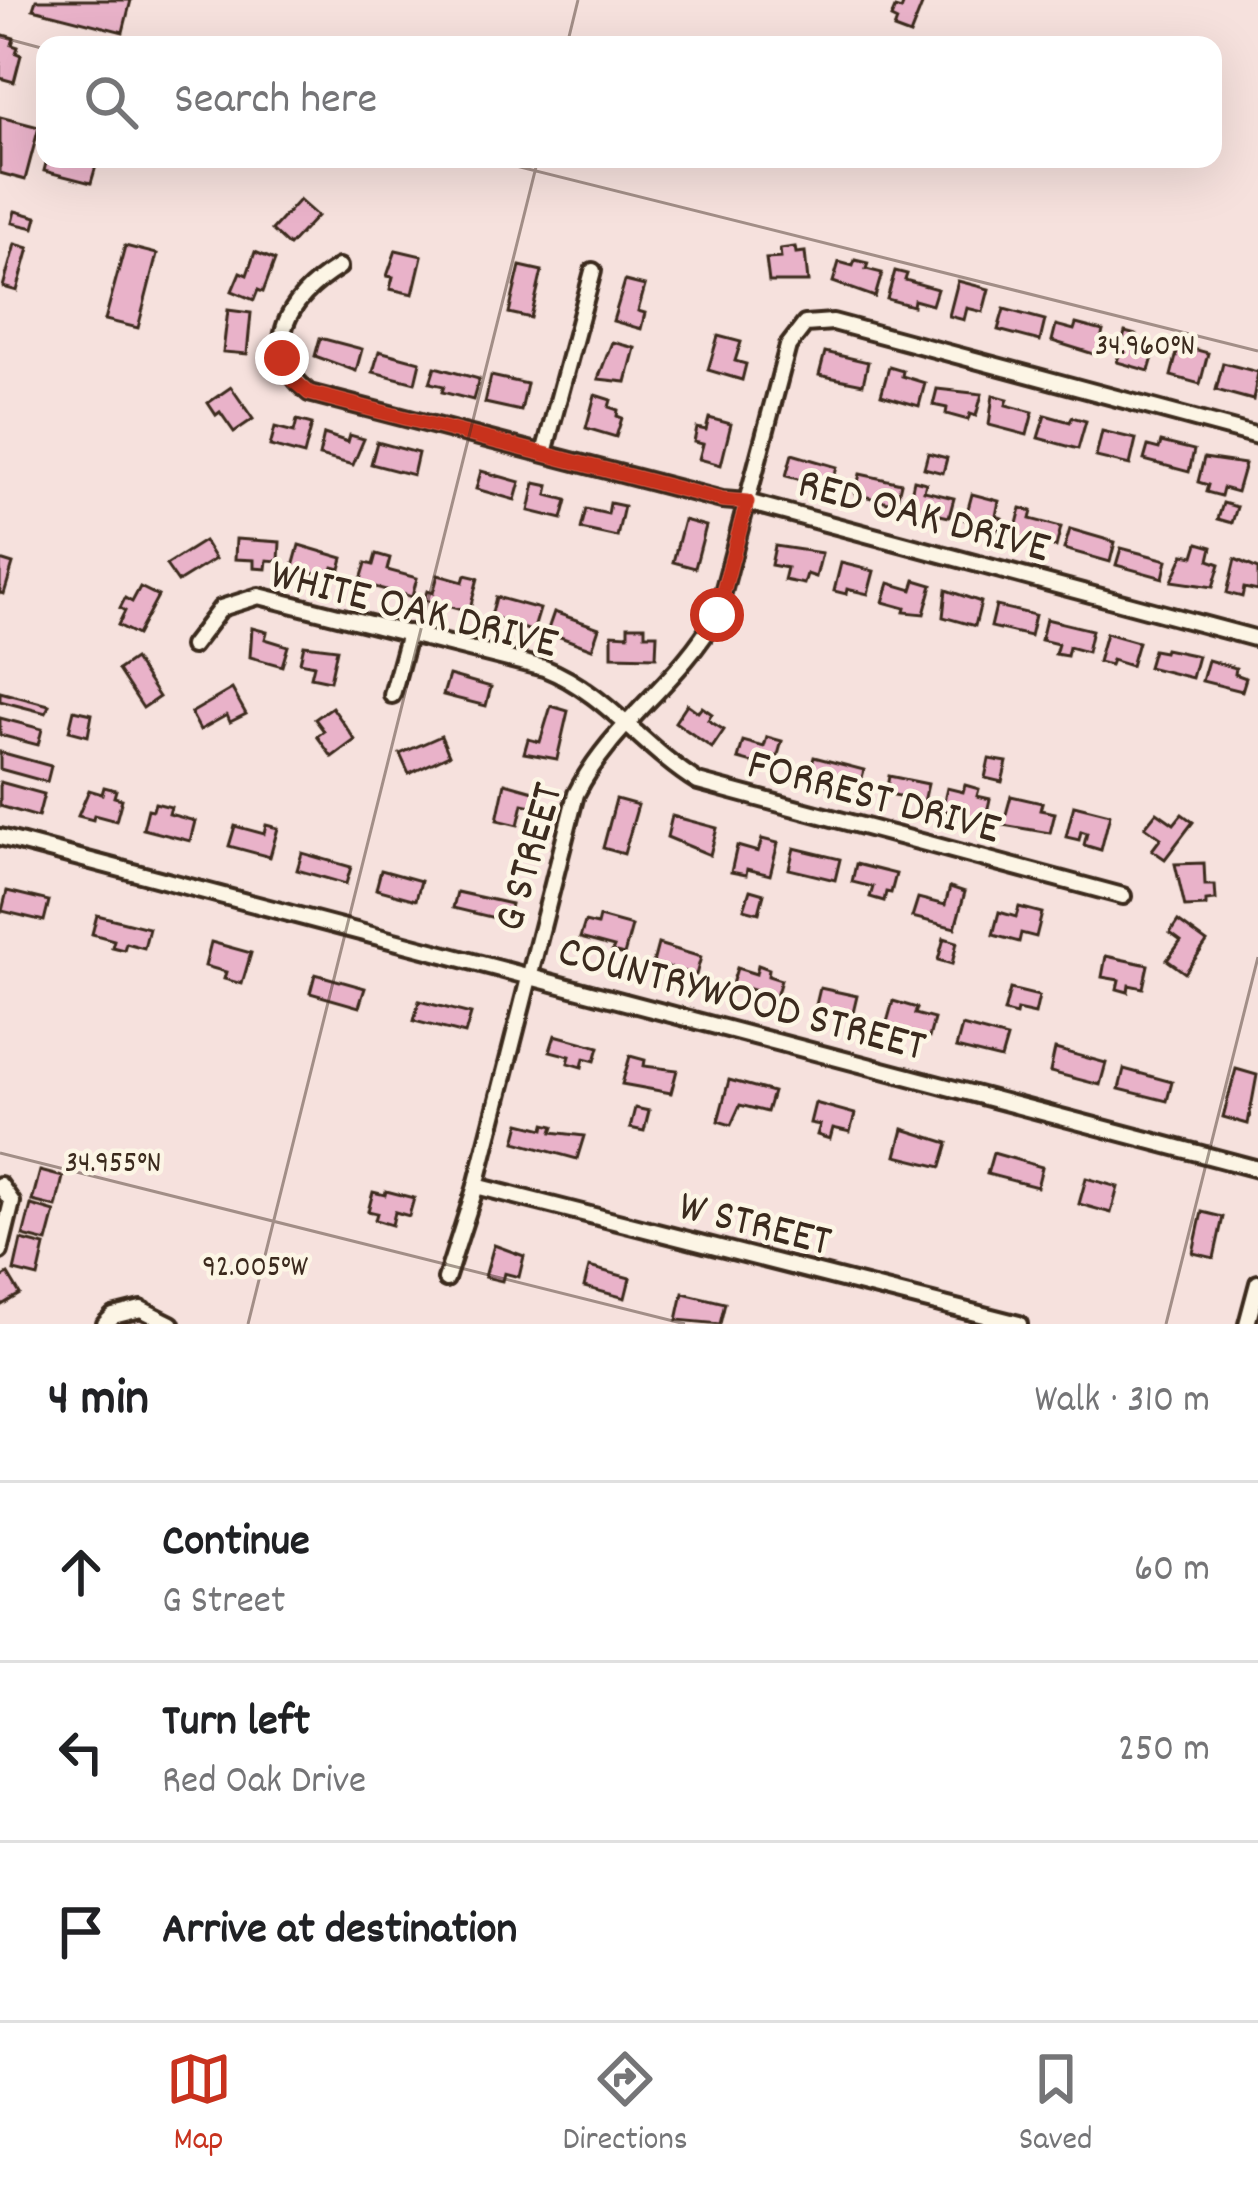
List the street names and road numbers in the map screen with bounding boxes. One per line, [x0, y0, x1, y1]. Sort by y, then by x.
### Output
street label: RED OAK DRIVE [790, 454, 1056, 583]
street label: WHITE OAK DRIVE [263, 545, 564, 678]
street label: FORREST DRIVE [740, 735, 1007, 864]
street label: G STREET [480, 776, 583, 940]
street label: COUNTRYWOOD STREET [550, 922, 932, 1082]
street label: W STREET [671, 1177, 837, 1277]

